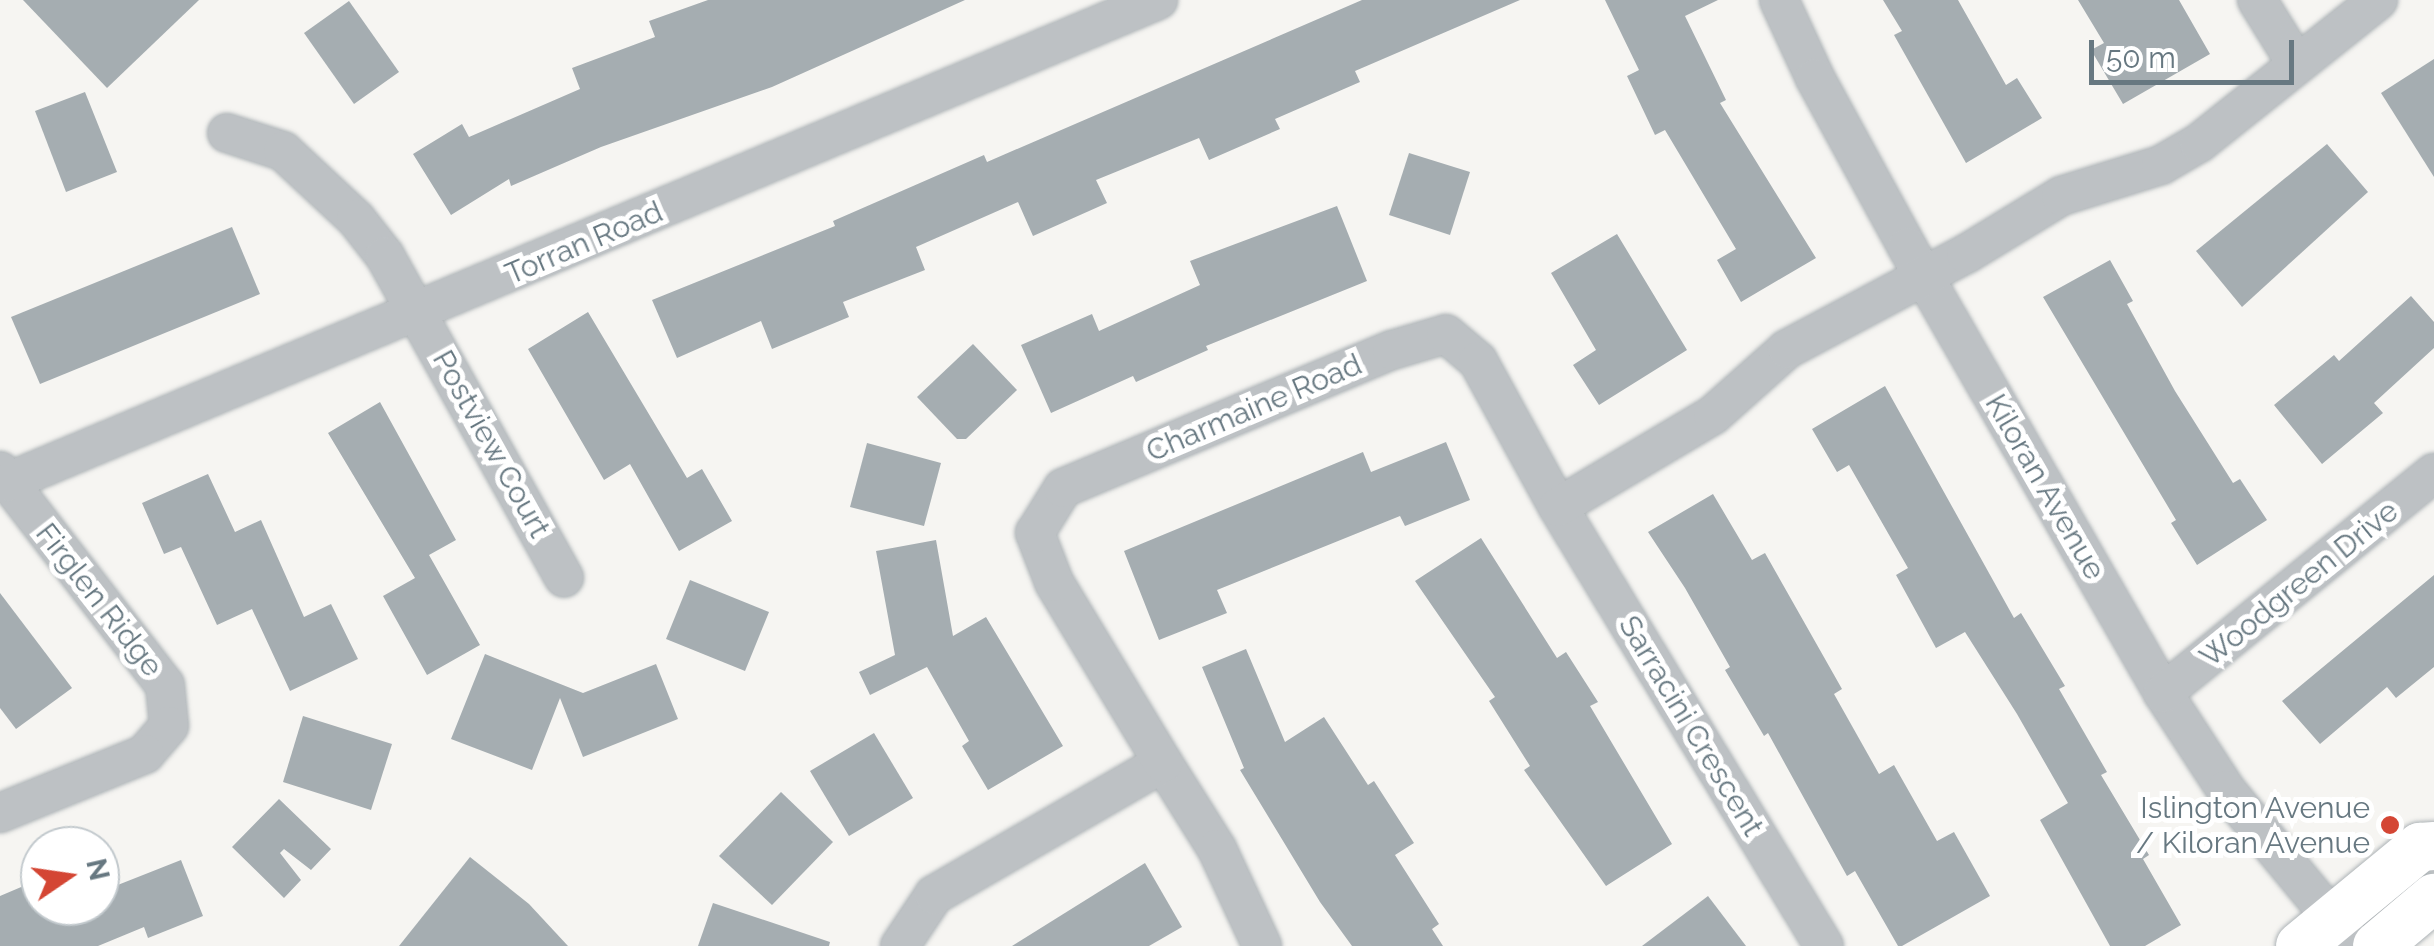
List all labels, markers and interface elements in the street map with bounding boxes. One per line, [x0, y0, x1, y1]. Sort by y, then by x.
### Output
scale bar [2094, 20, 2299, 82]
text: 50 m [2106, 40, 2176, 75]
street label: Torran Road [500, 194, 668, 292]
street label: Postview Court [425, 344, 557, 544]
street label: Charmaine Road [1141, 346, 1367, 470]
street label: Kiloran Avenue [1977, 387, 2113, 587]
street label: Woodgreen Drive [2193, 493, 2405, 675]
street label: Firglen Ridge [28, 516, 170, 684]
street label: Sarracini Crescent [1611, 609, 1771, 843]
place label: Islington Avenue / Kiloran Avenue [2135, 790, 2370, 860]
marker: Islington Avenue / Kiloran Avenue [2379, 814, 2401, 836]
north arrow [20, 826, 120, 926]
text: N [79, 855, 116, 884]

